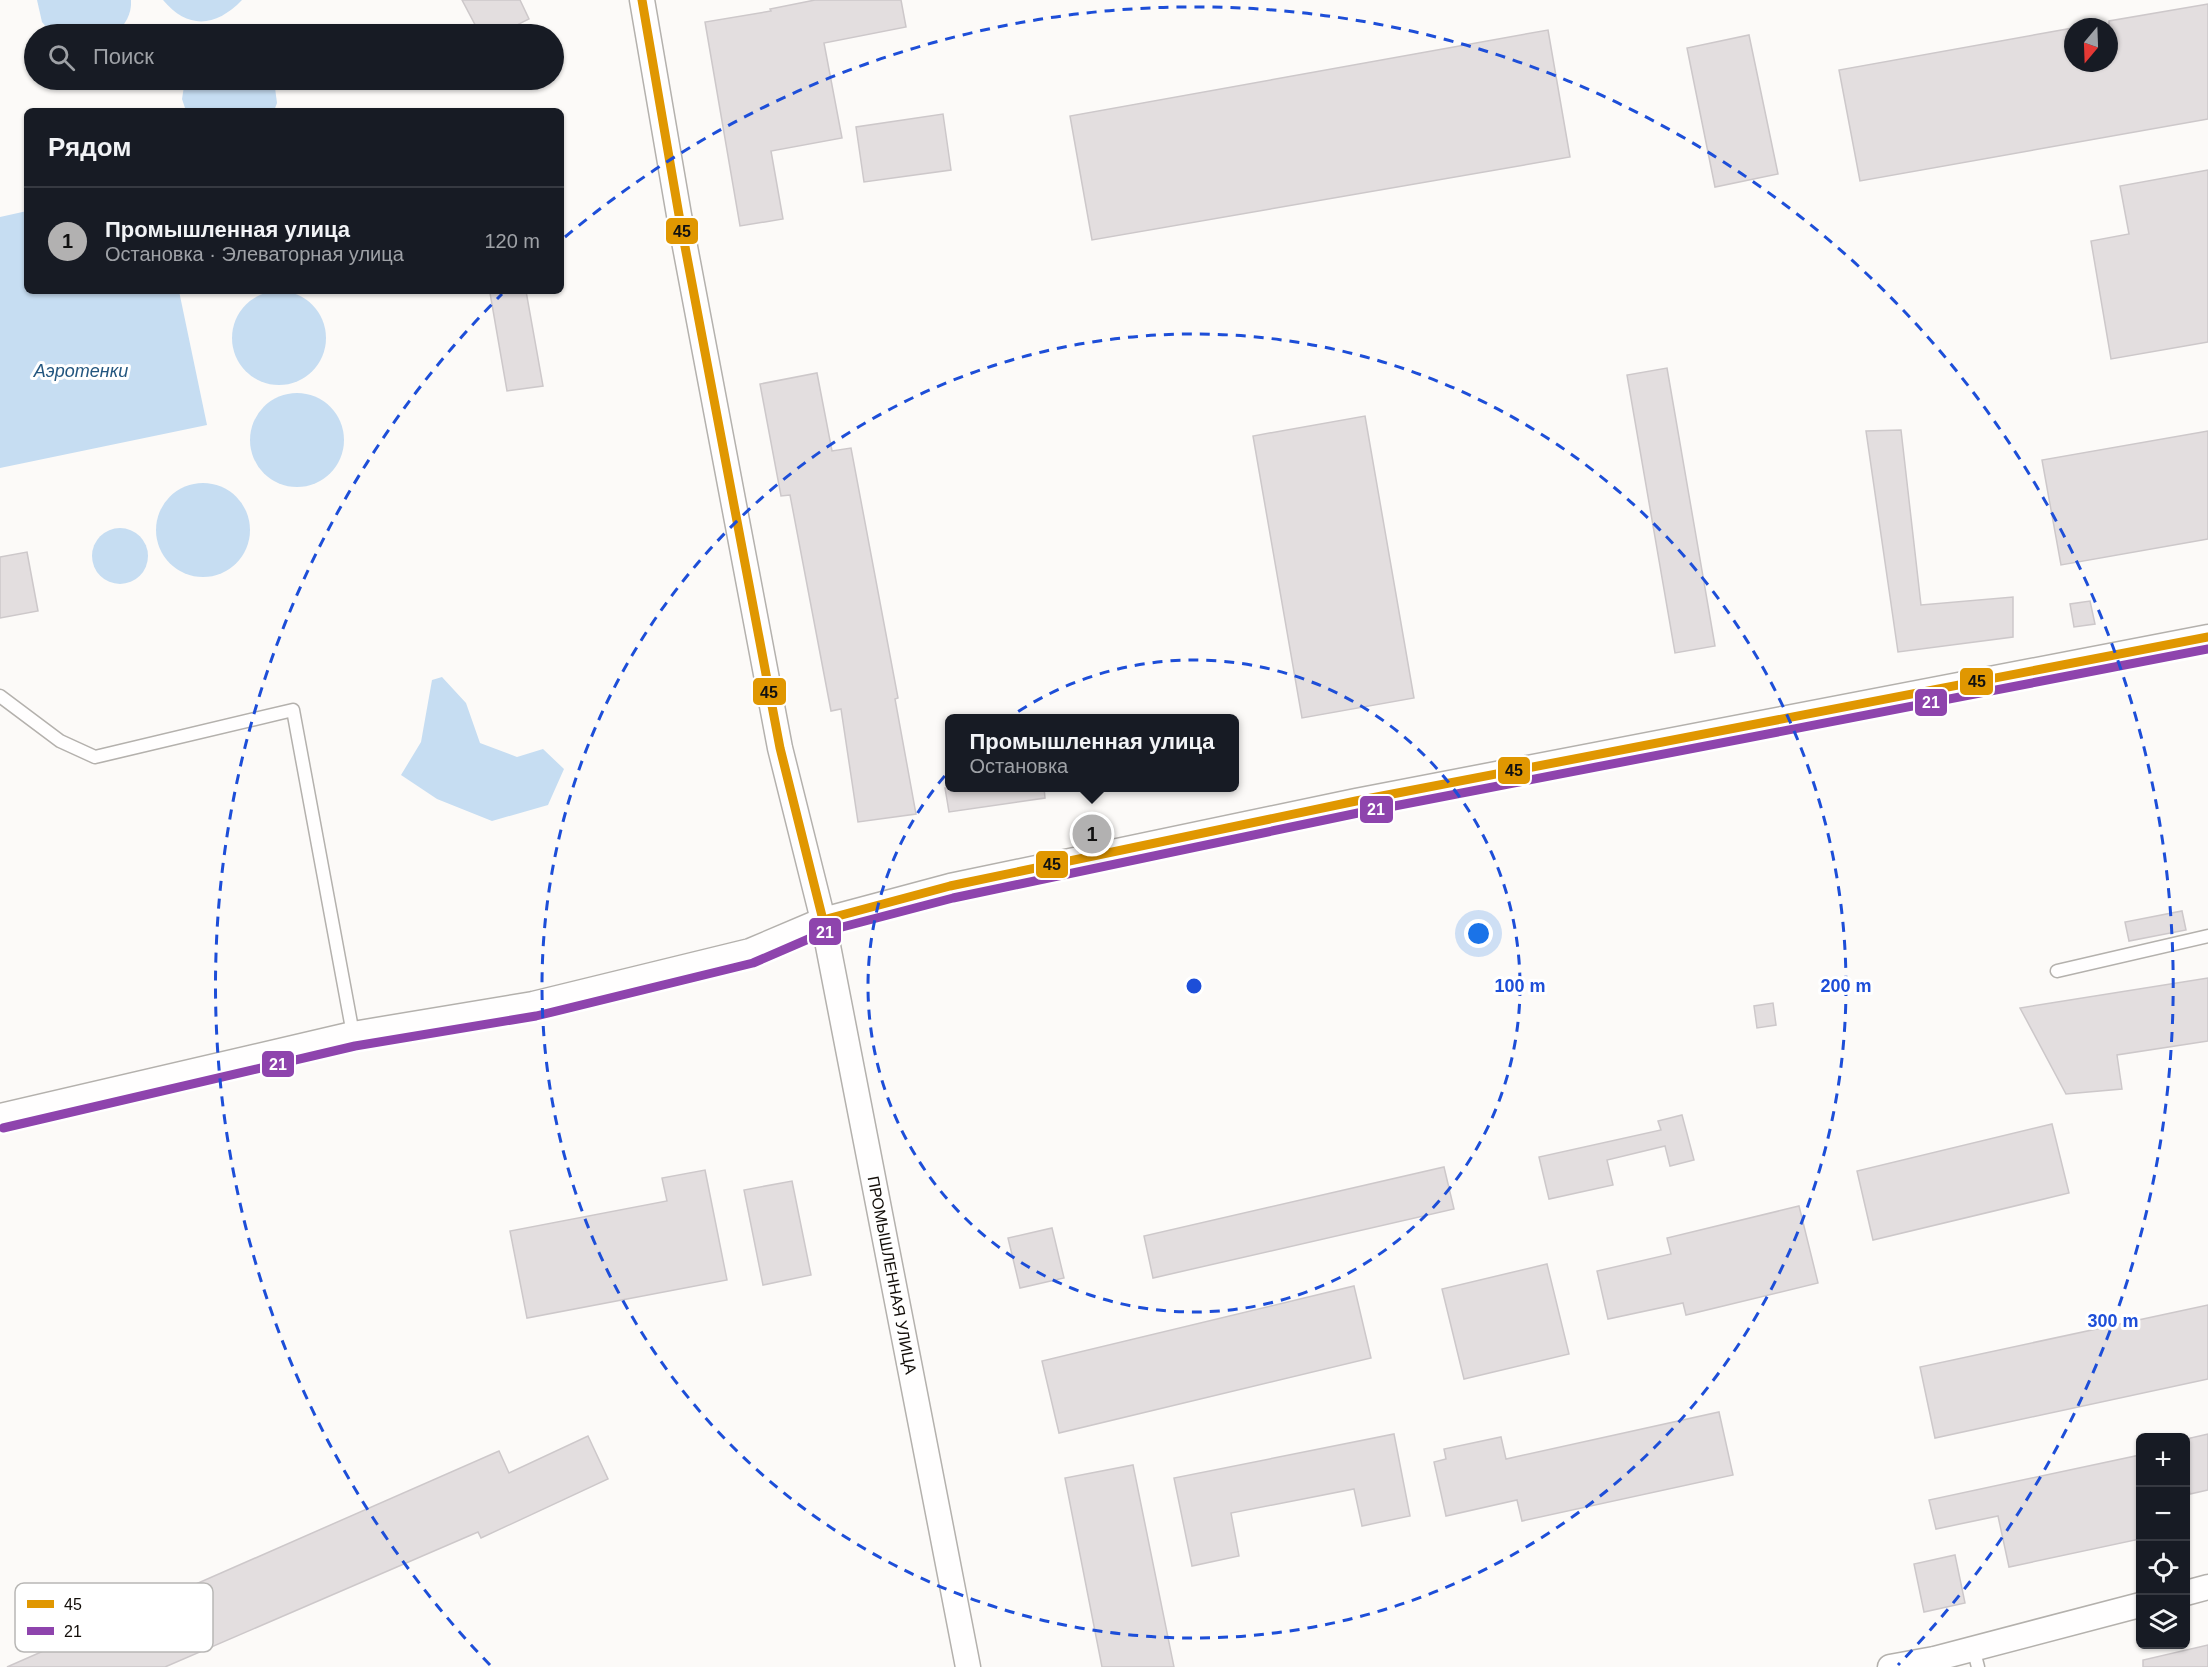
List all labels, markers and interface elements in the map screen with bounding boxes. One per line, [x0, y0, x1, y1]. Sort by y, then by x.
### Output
north arrow [2064, 18, 2118, 72]
search box [24, 24, 564, 90]
icon: search [45, 41, 78, 74]
text: Поиск [93, 44, 154, 69]
text: Рядом [48, 132, 131, 162]
text: Промышленная улица [105, 217, 350, 242]
line badge: 45 [665, 217, 699, 245]
text: 45 [673, 223, 691, 240]
text: 1 [62, 230, 73, 252]
text: 120 m [484, 230, 540, 252]
text: Остановка · Элеваторная улица [105, 243, 404, 265]
water label: Аэротенки [33, 361, 128, 381]
line badge: 45 [1959, 667, 1994, 696]
text: 45 [1968, 673, 1986, 690]
line badge: 45 [752, 677, 787, 706]
text: 45 [760, 684, 778, 701]
line badge: 21 [1914, 688, 1948, 717]
text: 21 [1922, 694, 1940, 711]
popup [945, 714, 1239, 792]
text: Промышленная улица [970, 729, 1214, 754]
text: Остановка [970, 755, 1068, 777]
line badge: 45 [1497, 756, 1531, 785]
text: 45 [1505, 762, 1523, 779]
line badge: 21 [1359, 795, 1394, 824]
text: 21 [1367, 801, 1385, 818]
pin: 1 [1072, 812, 1112, 856]
line badge: 45 [1035, 850, 1069, 879]
text: 45 [1043, 856, 1061, 873]
line badge: 21 [808, 917, 842, 946]
your location [1464, 919, 1493, 948]
text: 21 [816, 924, 834, 941]
centre of rings [1184, 976, 1204, 996]
text: 100 m [1494, 976, 1546, 996]
text: 200 m [1820, 976, 1872, 996]
line badge: 21 [261, 1050, 295, 1078]
text: 21 [269, 1056, 287, 1073]
street label: ПРОМЫШЛЕННАЯ УЛИЦА [864, 1174, 920, 1376]
text: 300 m [2087, 1311, 2139, 1331]
map controls [2136, 1433, 2190, 1649]
button: + [2136, 1433, 2190, 1487]
button: − [2136, 1487, 2190, 1541]
button: locate [2136, 1541, 2190, 1595]
legend [15, 1583, 213, 1652]
button: layers [2136, 1595, 2190, 1649]
text: 45 [64, 1596, 82, 1613]
text: 21 [64, 1623, 82, 1640]

